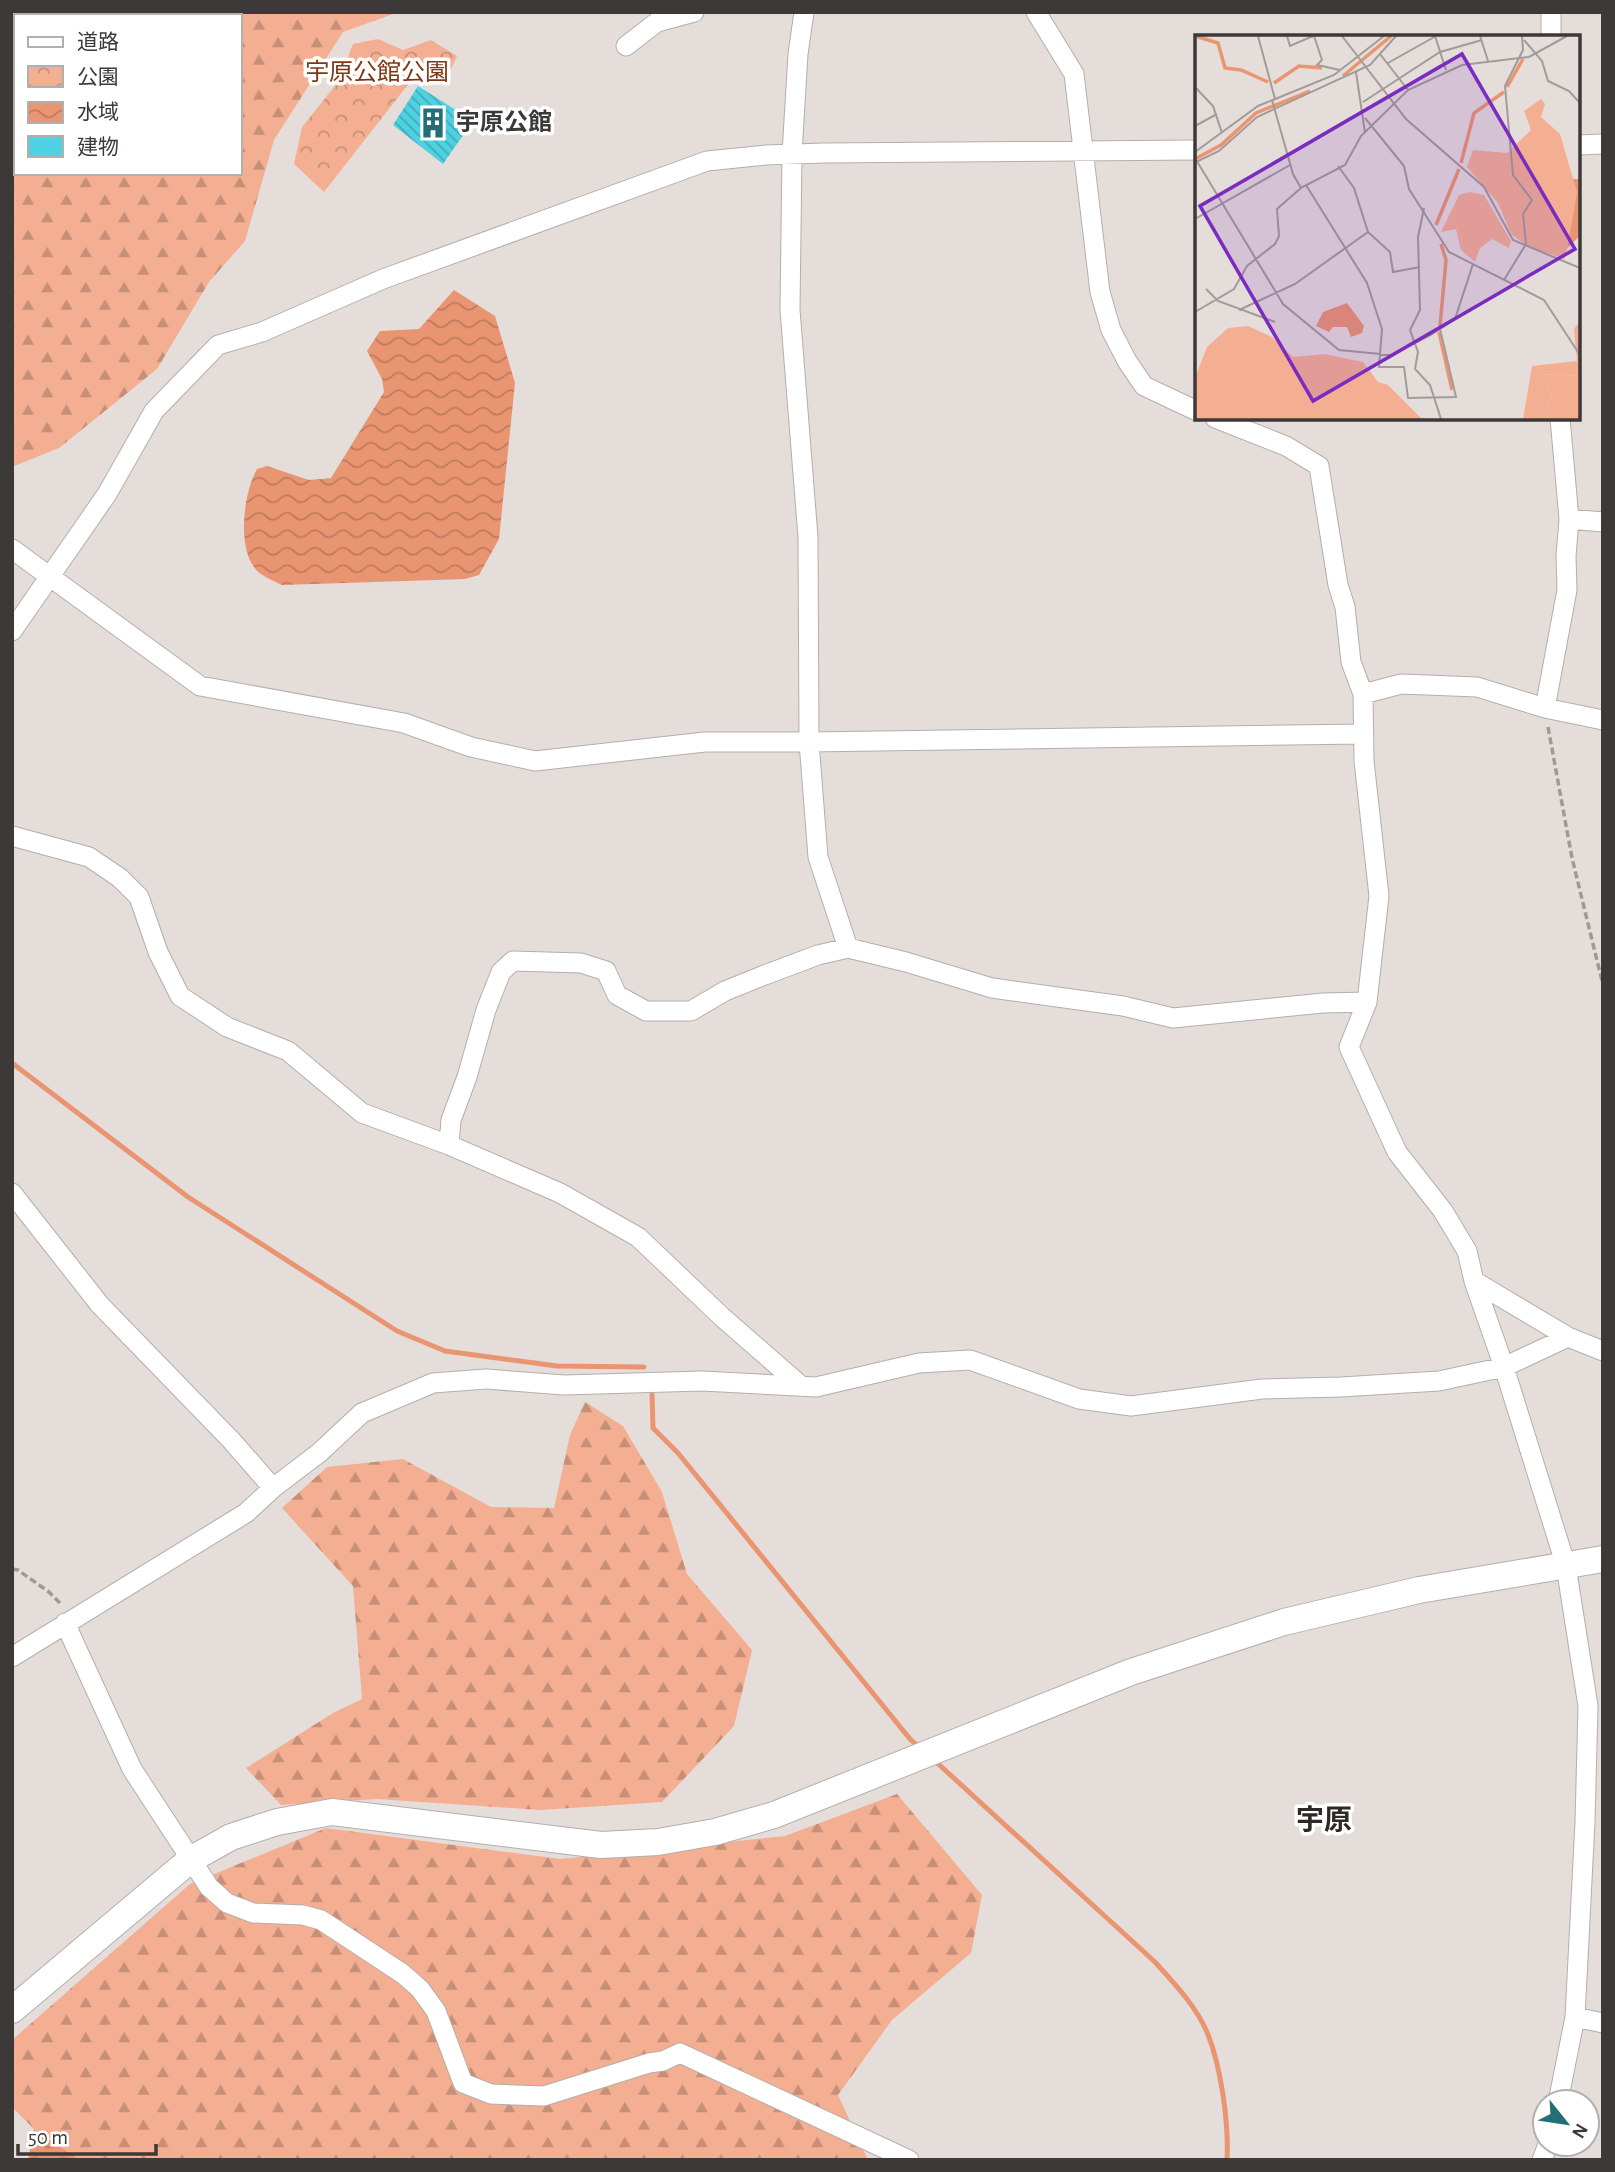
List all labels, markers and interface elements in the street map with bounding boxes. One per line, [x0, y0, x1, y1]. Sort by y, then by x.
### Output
legend [14, 14, 242, 175]
text: 道路 [77, 31, 119, 53]
inset map [1195, 35, 1580, 420]
park label: 宇原公館公園 [305, 59, 449, 85]
text: 公園 [77, 67, 119, 88]
text: 水域 [77, 101, 119, 123]
building icon: 宇原公館 [416, 106, 450, 140]
place label: 宇原公館 [456, 109, 552, 135]
text: 建物 [77, 136, 119, 158]
district label: 宇原 [1296, 1805, 1352, 1835]
north arrow [1531, 2088, 1601, 2158]
scale bar [18, 2112, 156, 2156]
text: N [1568, 2120, 1591, 2141]
text: 50 m [28, 2127, 68, 2148]

